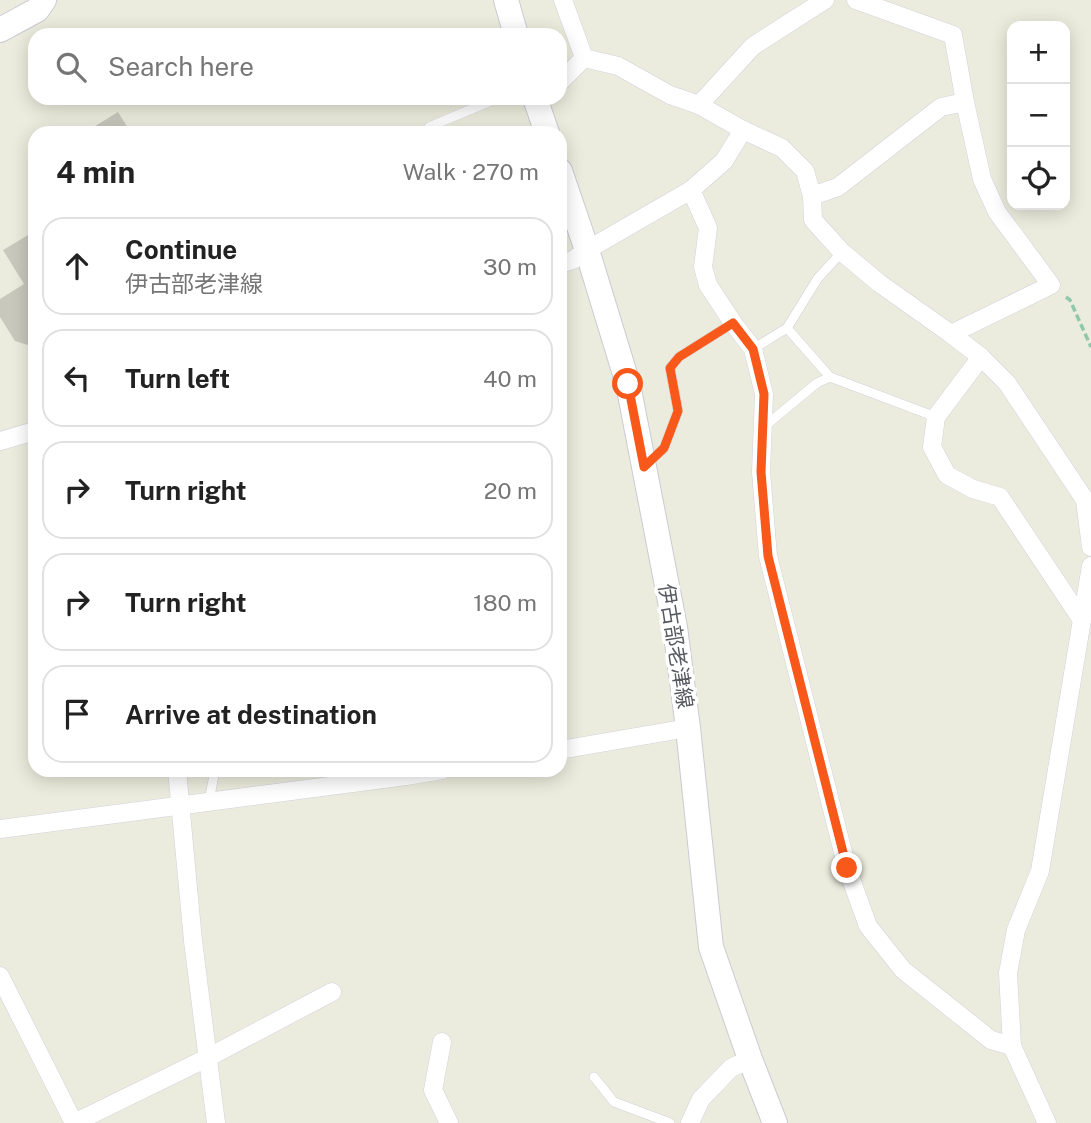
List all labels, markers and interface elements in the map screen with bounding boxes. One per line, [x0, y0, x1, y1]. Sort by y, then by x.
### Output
map controls [1007, 21, 1070, 210]
button: + [1007, 21, 1070, 84]
search box [28, 28, 567, 105]
icon: search [52, 48, 90, 86]
text: Search here [108, 51, 254, 82]
button: − [1007, 84, 1070, 147]
button: locate [1007, 147, 1070, 210]
text: 4 min [56, 154, 135, 190]
text: Walk · 270 m [403, 158, 539, 185]
text: Continue [125, 234, 237, 265]
icon: ahead [58, 247, 96, 285]
text: 30 m [483, 253, 537, 280]
text: 伊古部老津線 [125, 270, 263, 297]
icon: left [58, 359, 96, 397]
text: Turn left [125, 363, 230, 394]
text: 40 m [483, 365, 537, 392]
route start [612, 368, 643, 399]
icon: right [58, 471, 96, 509]
text: Turn right [125, 475, 247, 506]
text: 20 m [484, 477, 537, 504]
street label: 伊古部老津線 [654, 582, 698, 710]
icon: right [58, 583, 96, 621]
text: Turn right [125, 587, 247, 618]
text: 180 m [473, 589, 537, 616]
icon: arrive [58, 695, 96, 733]
text: Arrive at destination [125, 699, 377, 730]
route end [831, 852, 862, 883]

